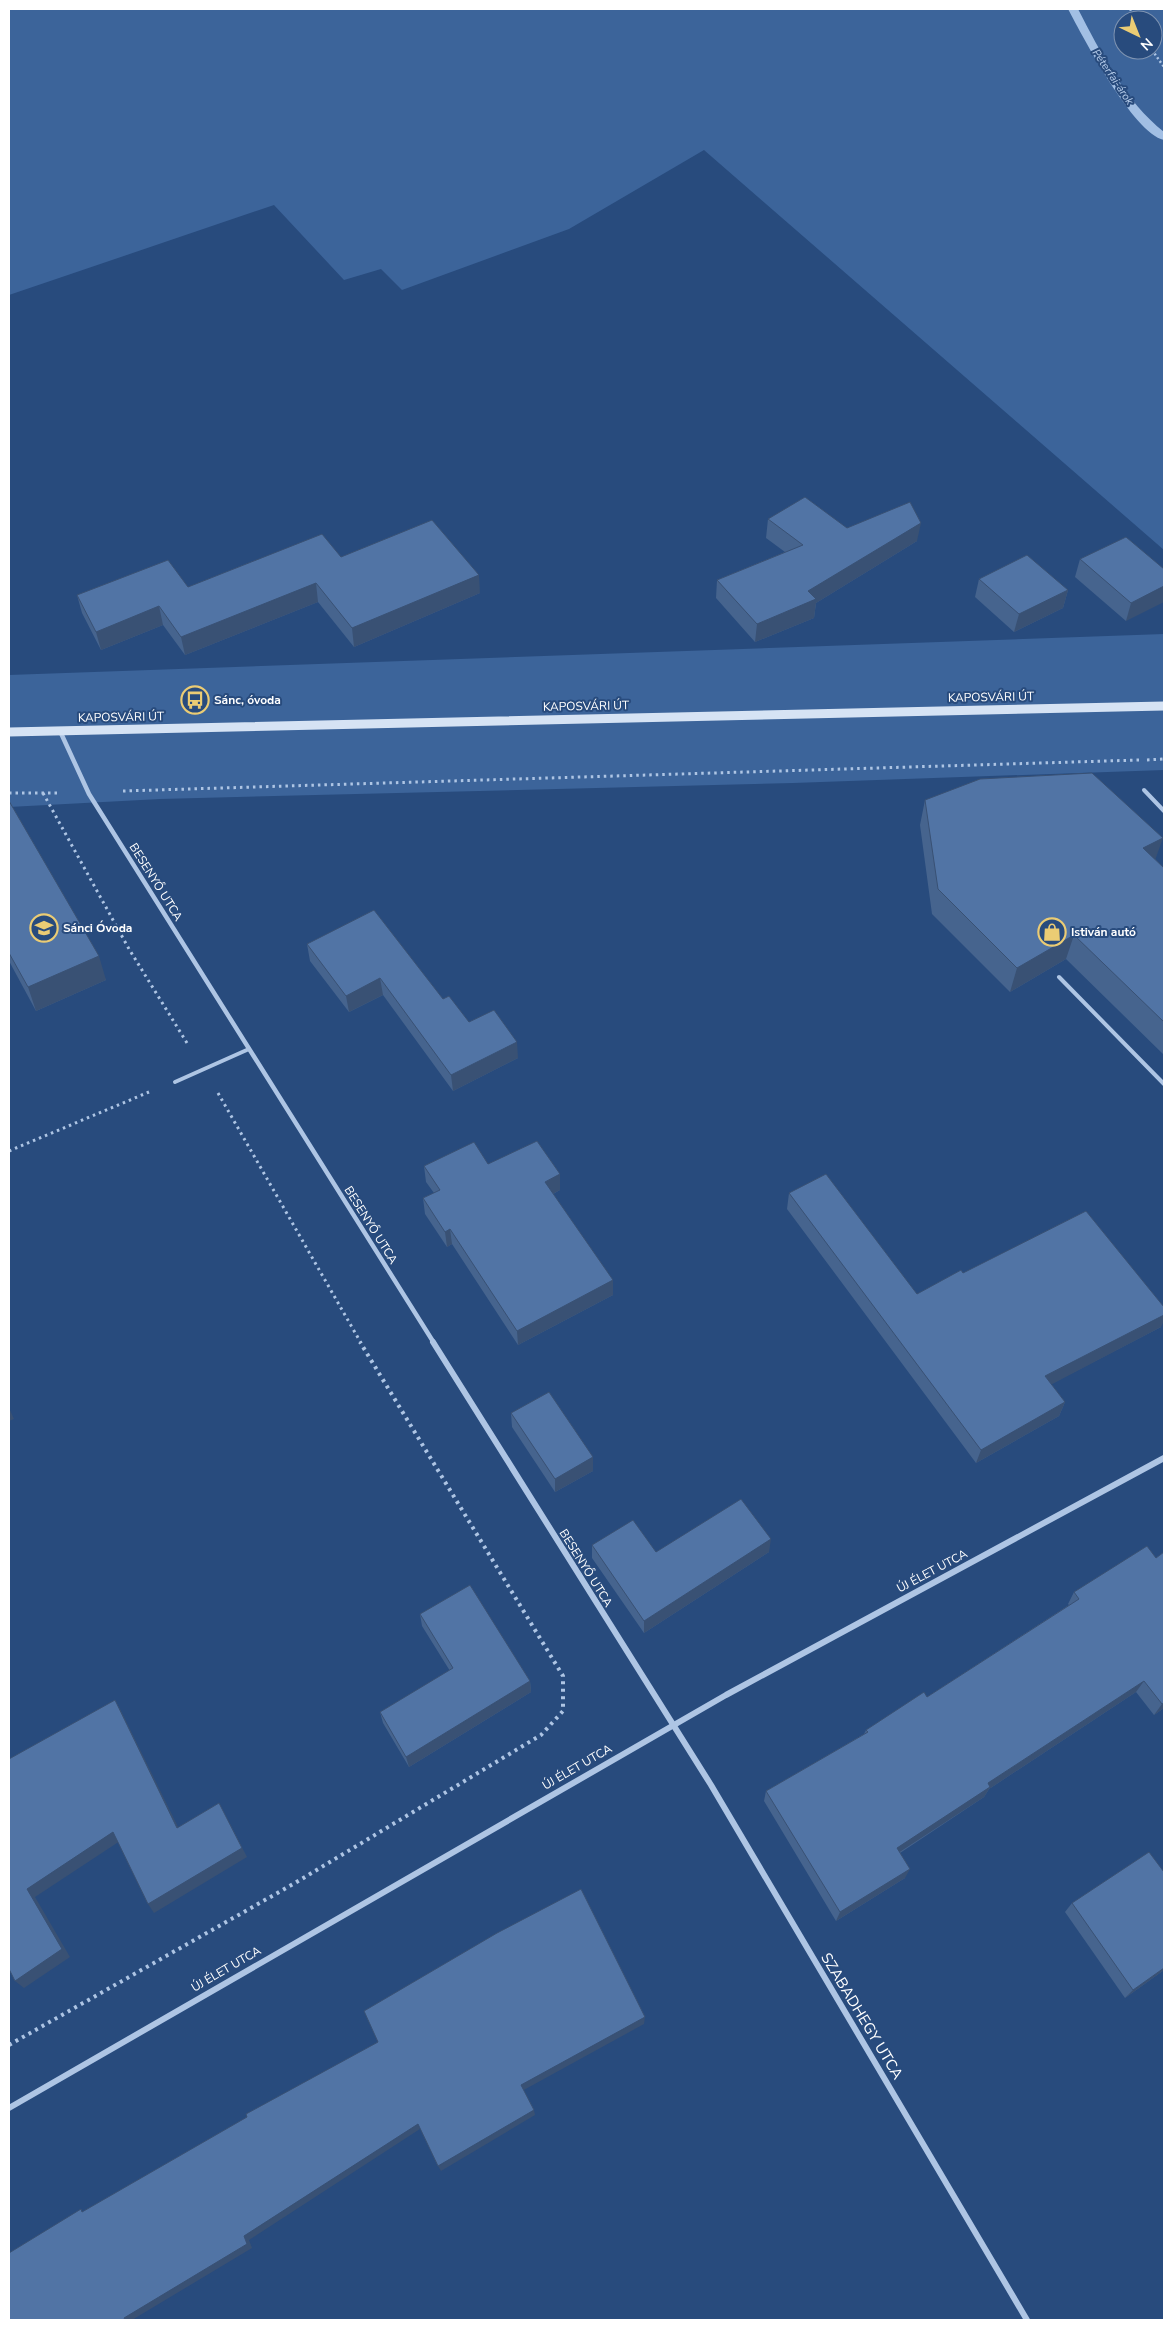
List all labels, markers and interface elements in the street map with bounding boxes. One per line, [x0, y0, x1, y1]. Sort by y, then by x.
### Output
north arrow [1113, 10, 1163, 60]
text: N [1136, 34, 1157, 55]
water label: Péterfai-árok [1089, 46, 1138, 108]
bus stop icon: Sánc, óvoda [180, 685, 210, 715]
street label: KAPOSVÁRI ÚT [948, 688, 1035, 706]
place label: Sánc, óvoda [214, 692, 281, 708]
street label: KAPOSVÁRI ÚT [543, 697, 630, 715]
street label: KAPOSVÁRI ÚT [78, 708, 165, 726]
street label: BESENYŐ UTCA [126, 840, 187, 924]
school or university icon: Sánci Óvoda [29, 913, 59, 943]
shop icon: Istiván autó [1037, 917, 1067, 947]
place label: Sánci Óvoda [63, 920, 132, 936]
place label: Istiván autó [1071, 924, 1136, 940]
street label: BESENYŐ UTCA [341, 1183, 402, 1267]
street label: BESENYŐ UTCA [556, 1526, 617, 1610]
street label: ÚJ ÉLET UTCA [894, 1545, 970, 1596]
street label: ÚJ ÉLET UTCA [539, 1740, 615, 1793]
street label: ÚJ ÉLET UTCA [188, 1942, 264, 1995]
street label: SZABADHEGY UTCA [816, 1949, 908, 2083]

